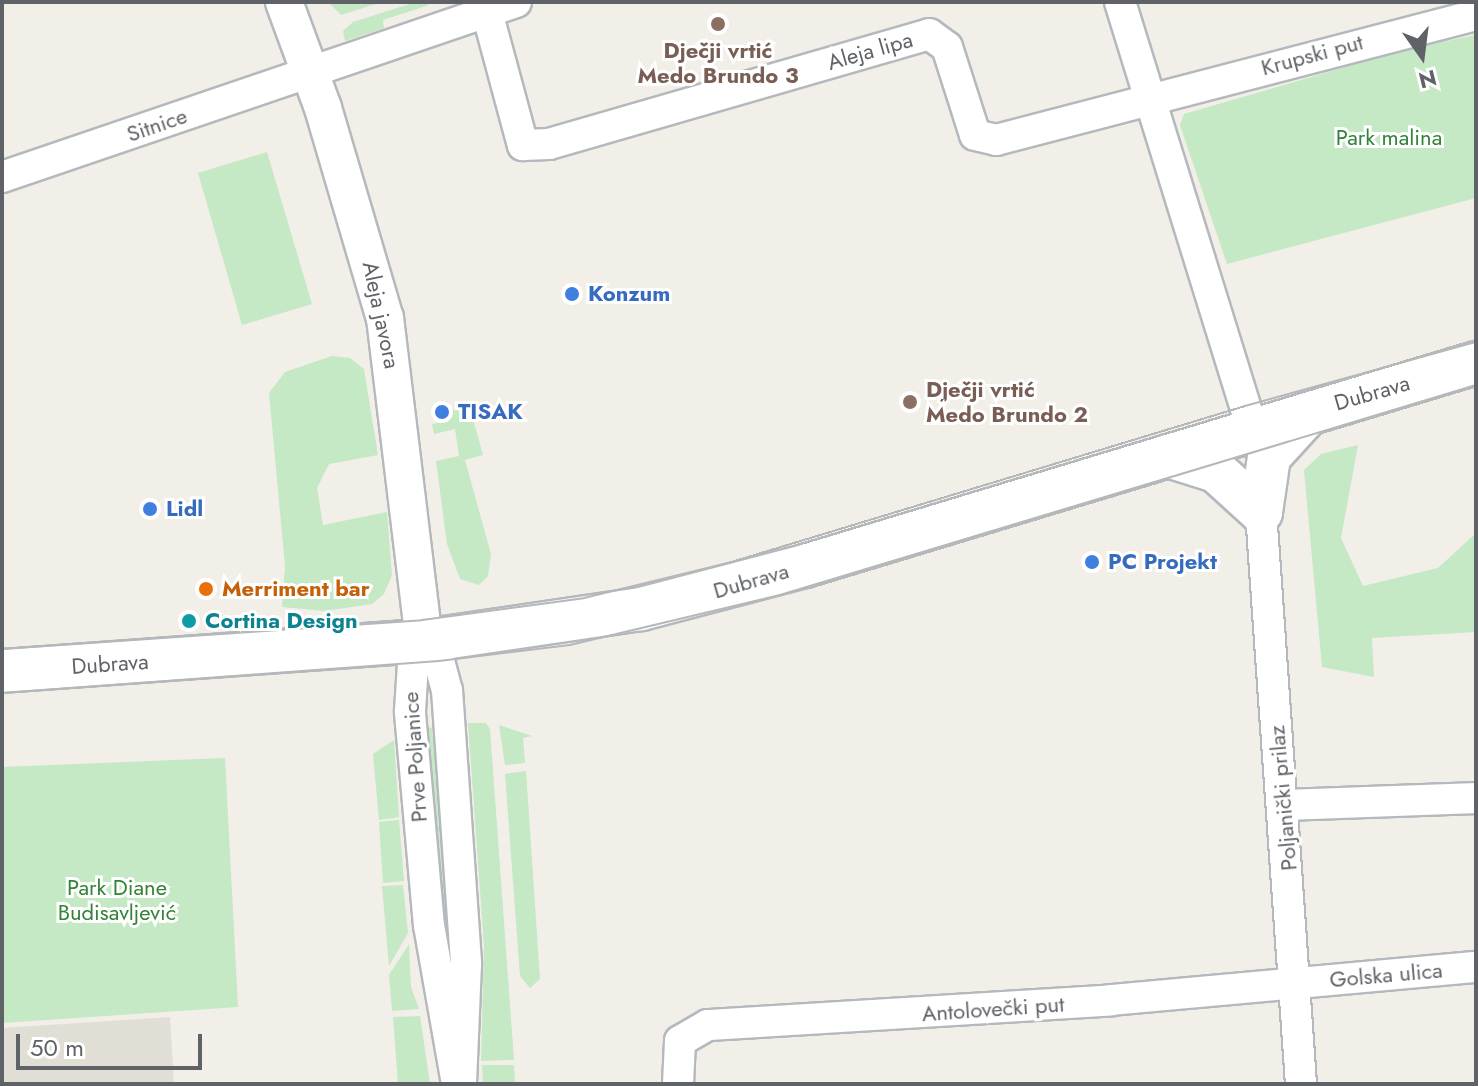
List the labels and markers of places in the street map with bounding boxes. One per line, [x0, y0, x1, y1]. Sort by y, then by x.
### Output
marker: Dječji vrtić Medo Brundo 3 [709, 15, 727, 33]
place label: Dječji vrtić Medo Brundo 3 [637, 37, 799, 88]
place label: Konzum [588, 281, 670, 307]
marker: Konzum [563, 285, 581, 303]
place label: Dječji vrtić Medo Brundo 2 [926, 376, 1088, 428]
marker: Dječji vrtić Medo Brundo 2 [901, 393, 919, 411]
place label: TISAK [458, 399, 523, 425]
marker: TISAK [433, 403, 451, 421]
place label: Lidl [166, 496, 203, 522]
marker: Lidl [141, 500, 159, 518]
place label: PC Projekt [1108, 549, 1217, 575]
marker: PC Projekt [1083, 553, 1101, 571]
place label: Merriment bar [222, 576, 370, 602]
marker: Merriment bar [197, 580, 215, 598]
place label: Cortina Design [205, 608, 358, 634]
marker: Cortina Design [180, 612, 198, 630]

